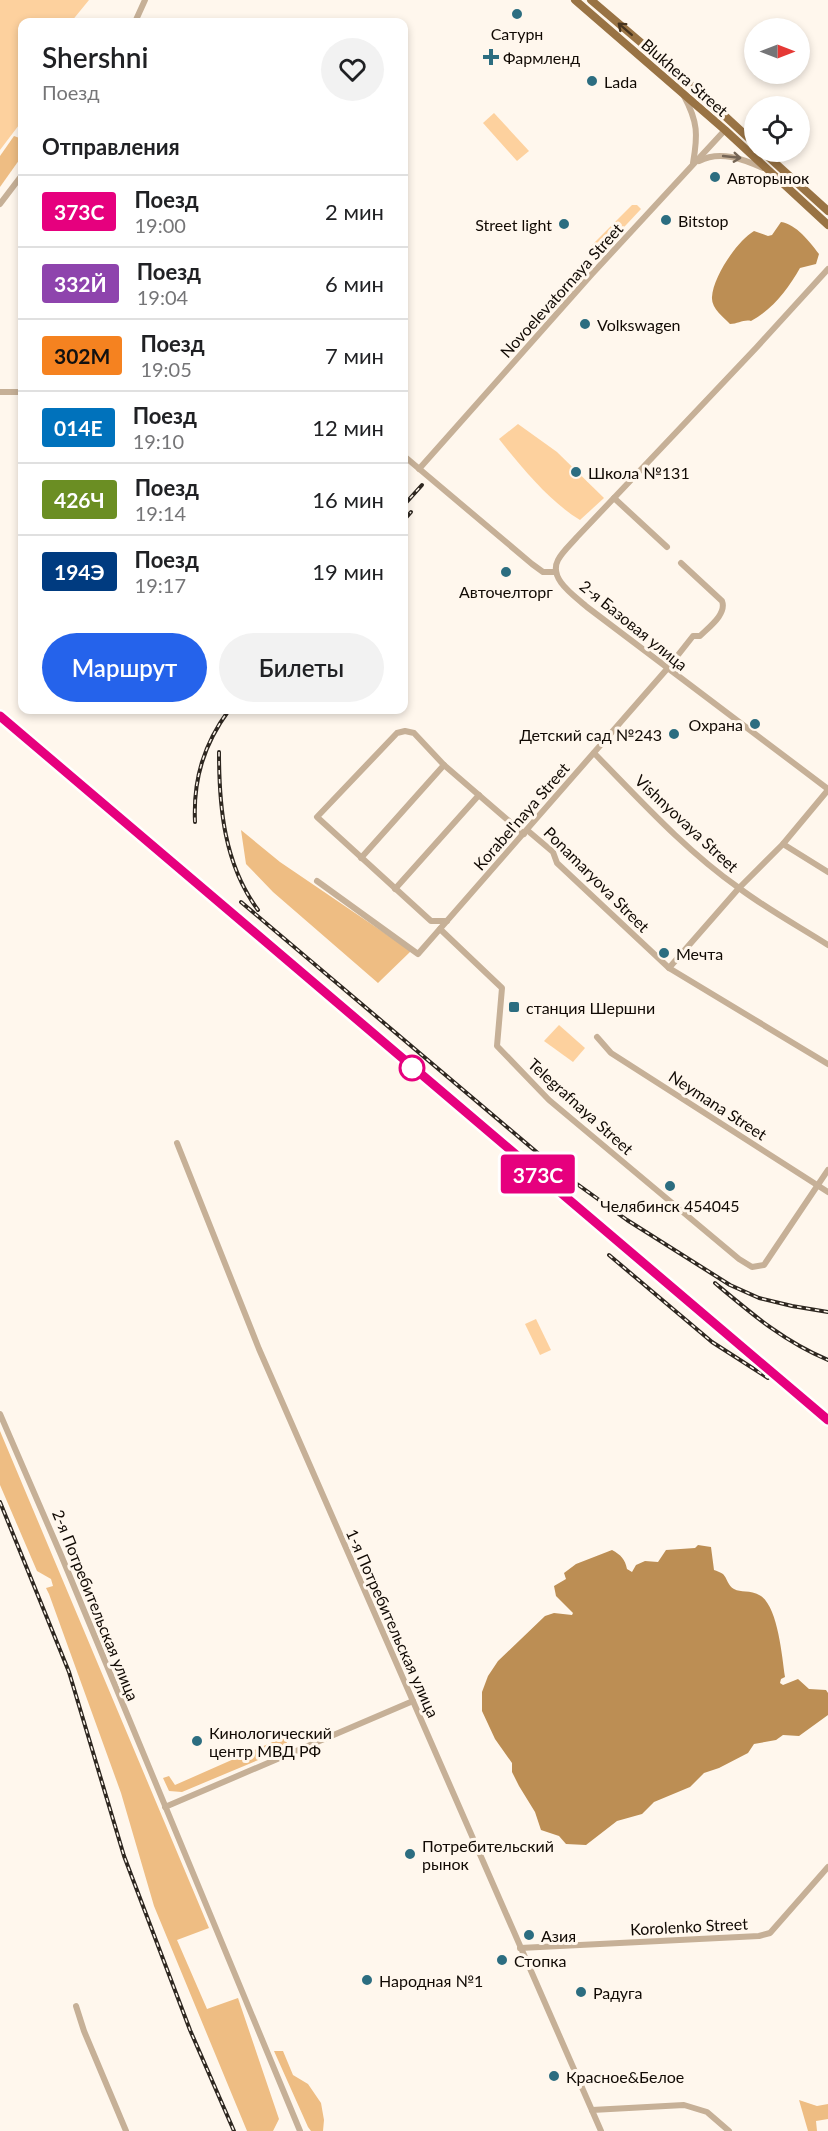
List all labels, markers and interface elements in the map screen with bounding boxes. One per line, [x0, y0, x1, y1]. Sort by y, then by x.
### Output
marker: Сатурн [510, 7, 524, 21]
north arrow [744, 18, 810, 84]
map controls [744, 18, 810, 162]
one-way arrow [618, 22, 633, 36]
place label: Сатурн [491, 24, 543, 43]
street label: Blukhera Street [638, 34, 732, 120]
button: heart [321, 38, 384, 101]
text: Shershni [42, 40, 148, 74]
place label: Фармленд [503, 48, 580, 67]
marker: Фармленд [484, 50, 498, 64]
place label: Lada [604, 72, 637, 91]
marker: Lada [585, 74, 599, 88]
text: Поезд [42, 80, 100, 104]
button: locate [744, 96, 810, 162]
text: Отправления [42, 133, 180, 160]
one-way arrow [722, 152, 742, 163]
place label: Авторынок [727, 168, 810, 187]
marker: Авторынок [708, 170, 722, 184]
text: Поезд [134, 186, 199, 213]
text: 2 мин [325, 198, 384, 225]
text: 373C [54, 199, 104, 224]
place label: Bitstop [678, 211, 728, 230]
text: 19:00 [134, 213, 186, 237]
marker: Bitstop [659, 213, 673, 227]
place label: Street light [475, 215, 552, 234]
marker: Street light [557, 217, 571, 231]
street label: Novoelevatornaya Street [496, 219, 626, 361]
text: Поезд [137, 258, 201, 285]
text: 6 мин [325, 270, 384, 297]
text: 332Й [54, 271, 107, 296]
text: 19:04 [137, 285, 188, 309]
place label: Volkswagen [597, 315, 681, 334]
marker: Volkswagen [578, 317, 592, 331]
text: Поезд [140, 330, 205, 357]
text: 7 мин [325, 342, 384, 369]
text: 302М [54, 343, 110, 368]
text: 19:05 [140, 357, 192, 381]
text: Поезд [133, 402, 197, 429]
text: 12 мин [312, 414, 384, 441]
text: 014Е [54, 415, 103, 440]
text: 19:10 [133, 429, 184, 453]
place label: Школа №131 [588, 463, 690, 482]
marker: Школа №131 [569, 465, 583, 479]
text: Поезд [135, 474, 199, 501]
text: 16 мин [312, 486, 384, 513]
text: 426Ч [54, 487, 105, 512]
text: 19:14 [135, 501, 186, 525]
text: Поезд [135, 546, 199, 573]
text: 19 мин [312, 558, 384, 585]
text: 194Э [54, 559, 105, 584]
marker: Авточелторг [499, 565, 513, 579]
text: 19:17 [135, 573, 186, 597]
street label: 2-я Базовая улица [576, 576, 692, 674]
place label: Авточелторг [459, 582, 553, 601]
button: Маршрут [42, 633, 207, 702]
button: Билеты [219, 633, 384, 702]
place label: Охрана [689, 715, 743, 734]
marker: Охрана [748, 717, 762, 731]
place label: Детский сад №243 [519, 725, 662, 744]
marker: Детский сад №243 [667, 727, 681, 741]
street label: Korabel'naya Street [469, 758, 573, 874]
street label: Vishnyovaya Street [631, 770, 743, 876]
street label: Ponamaryova Street [540, 822, 654, 936]
place label: Мечта [676, 944, 723, 963]
marker: Мечта [657, 946, 671, 960]
place label: станция Шершни [526, 998, 655, 1017]
marker: станция Шершни [507, 1000, 521, 1014]
street label: Telegrafnaya Street [525, 1054, 638, 1158]
unlabelled marker [399, 1055, 425, 1081]
street label: Neymana Street [666, 1066, 771, 1144]
line badge: 373C [496, 1154, 580, 1194]
text: 373C [513, 1162, 563, 1187]
marker: Челябинск 454045 [663, 1179, 677, 1193]
place label: Челябинск 454045 [600, 1196, 740, 1215]
street label: 2-я Потребительская улица [49, 1507, 143, 1703]
street label: 1-я Потребительская улица [343, 1526, 443, 1720]
place label: Кинологический центр МВД РФ [209, 1723, 332, 1760]
marker: Кинологический центр МВД РФ [190, 1734, 204, 1748]
place label: Потребительский рынок [422, 1836, 554, 1873]
marker: Потребительский рынок [403, 1847, 417, 1861]
street label: Korolenko Street [630, 1913, 749, 1939]
place label: Азия [541, 1926, 576, 1945]
marker: Азия [522, 1928, 536, 1942]
place label: Стопка [514, 1951, 566, 1970]
marker: Стопка [495, 1953, 509, 1967]
place label: Народная №1 [379, 1971, 483, 1990]
marker: Народная №1 [360, 1973, 374, 1987]
place label: Радуга [593, 1983, 643, 2002]
marker: Радуга [574, 1985, 588, 1999]
place label: Красное&Белое [566, 2067, 684, 2086]
marker: Красное&Белое [547, 2069, 561, 2083]

